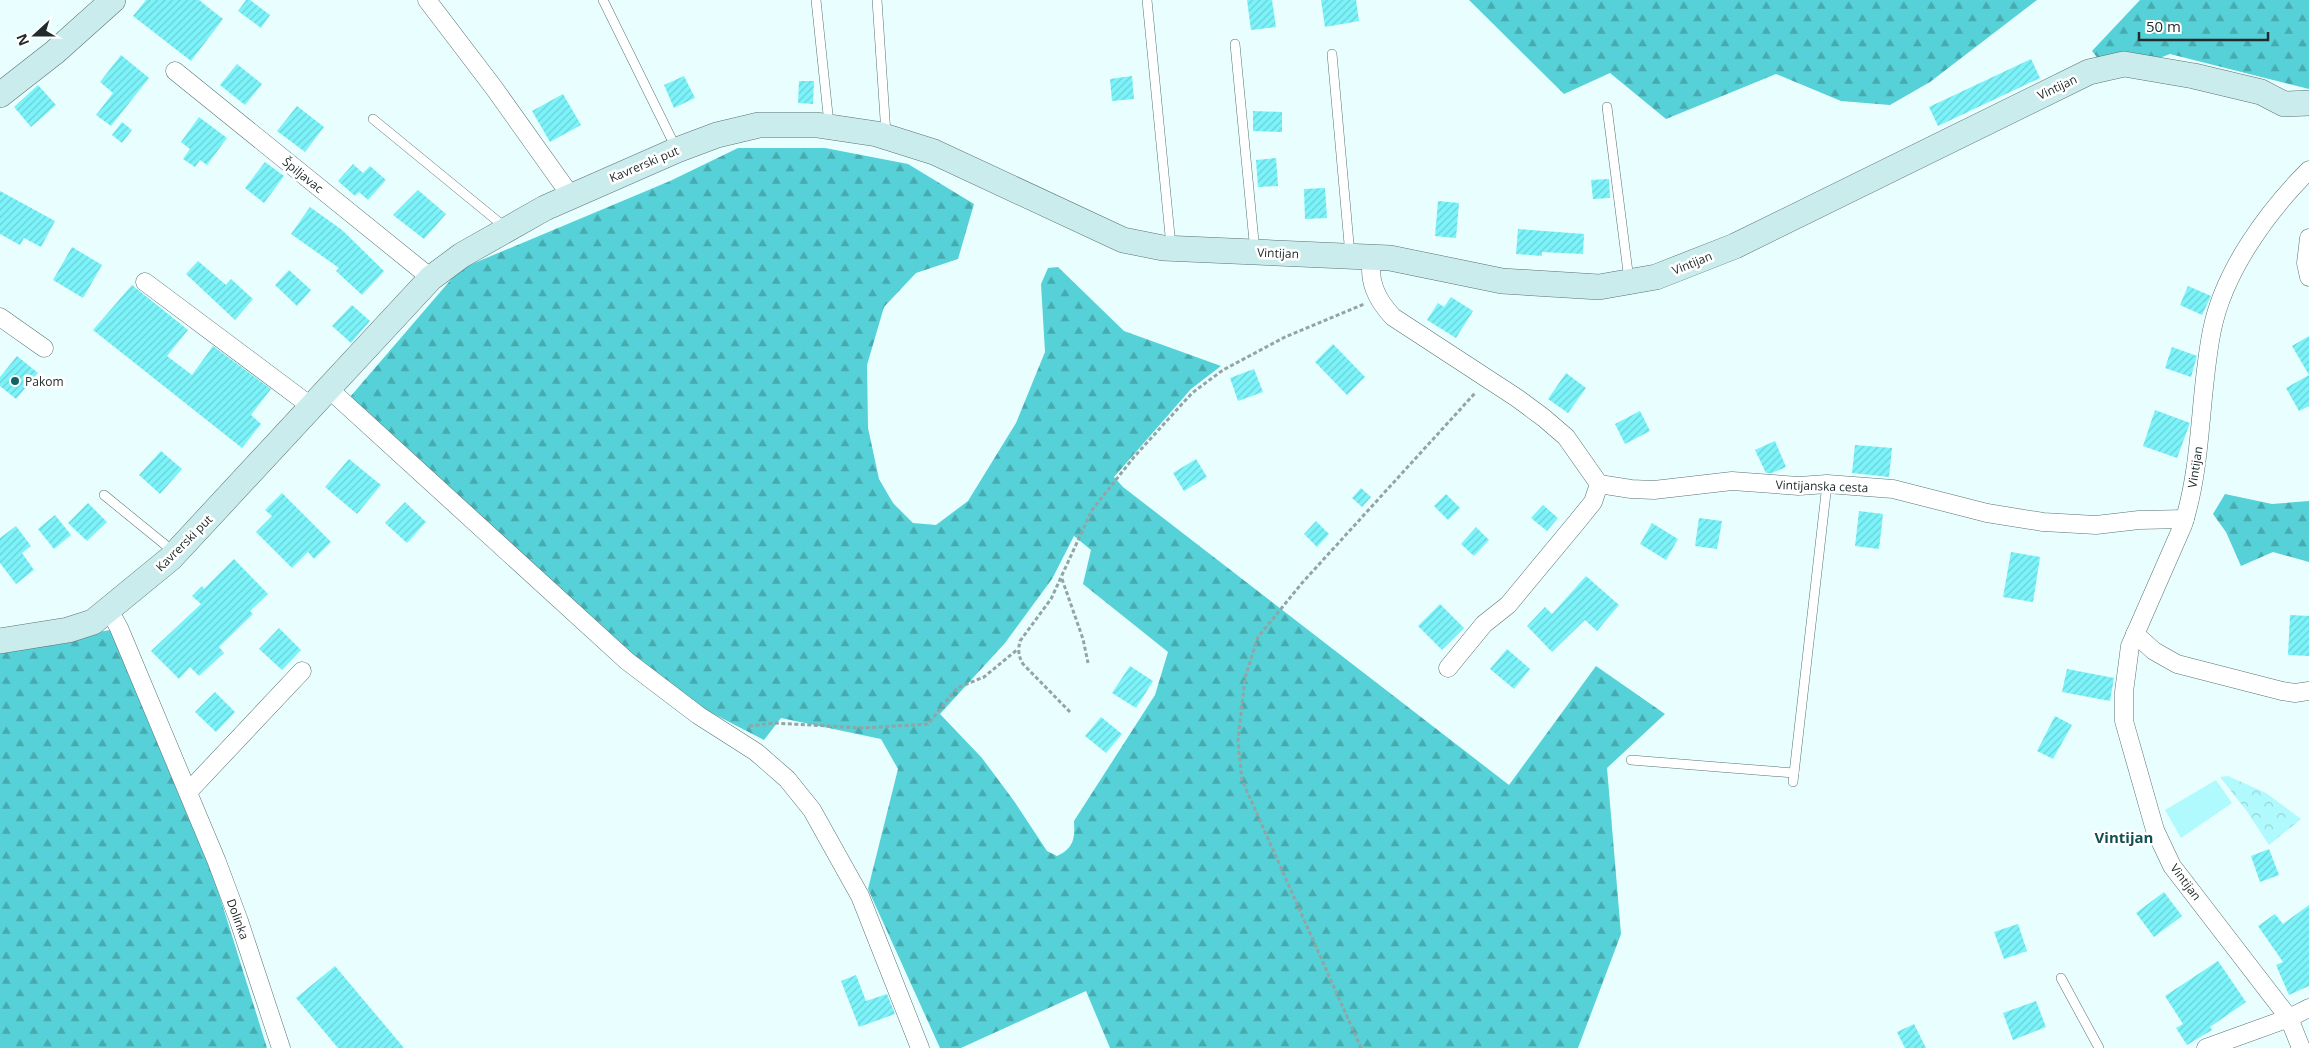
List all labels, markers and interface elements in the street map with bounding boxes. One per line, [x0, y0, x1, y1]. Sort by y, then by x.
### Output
north arrow [10, 10, 60, 60]
scale bar [2139, 10, 2268, 42]
text: 50 m [2146, 16, 2181, 36]
text: N [11, 31, 33, 49]
street label: Vintijan [2034, 70, 2080, 104]
street label: Kavrerski put [607, 142, 681, 186]
street label: Špiljavac [279, 153, 327, 197]
street label: Vintijan [1257, 244, 1299, 262]
street label: Vintijan [1669, 247, 1715, 279]
place label: Pakom [25, 373, 64, 390]
marker: Pakom [9, 375, 21, 387]
street label: Vintijan [2183, 445, 2207, 489]
street label: Vintijanska cesta [1775, 476, 1869, 496]
street label: Kavrerski put [152, 511, 216, 575]
district label: Vintijan [2095, 827, 2153, 847]
street label: Vintijan [2167, 860, 2205, 904]
street label: Dolinka [223, 896, 253, 942]

